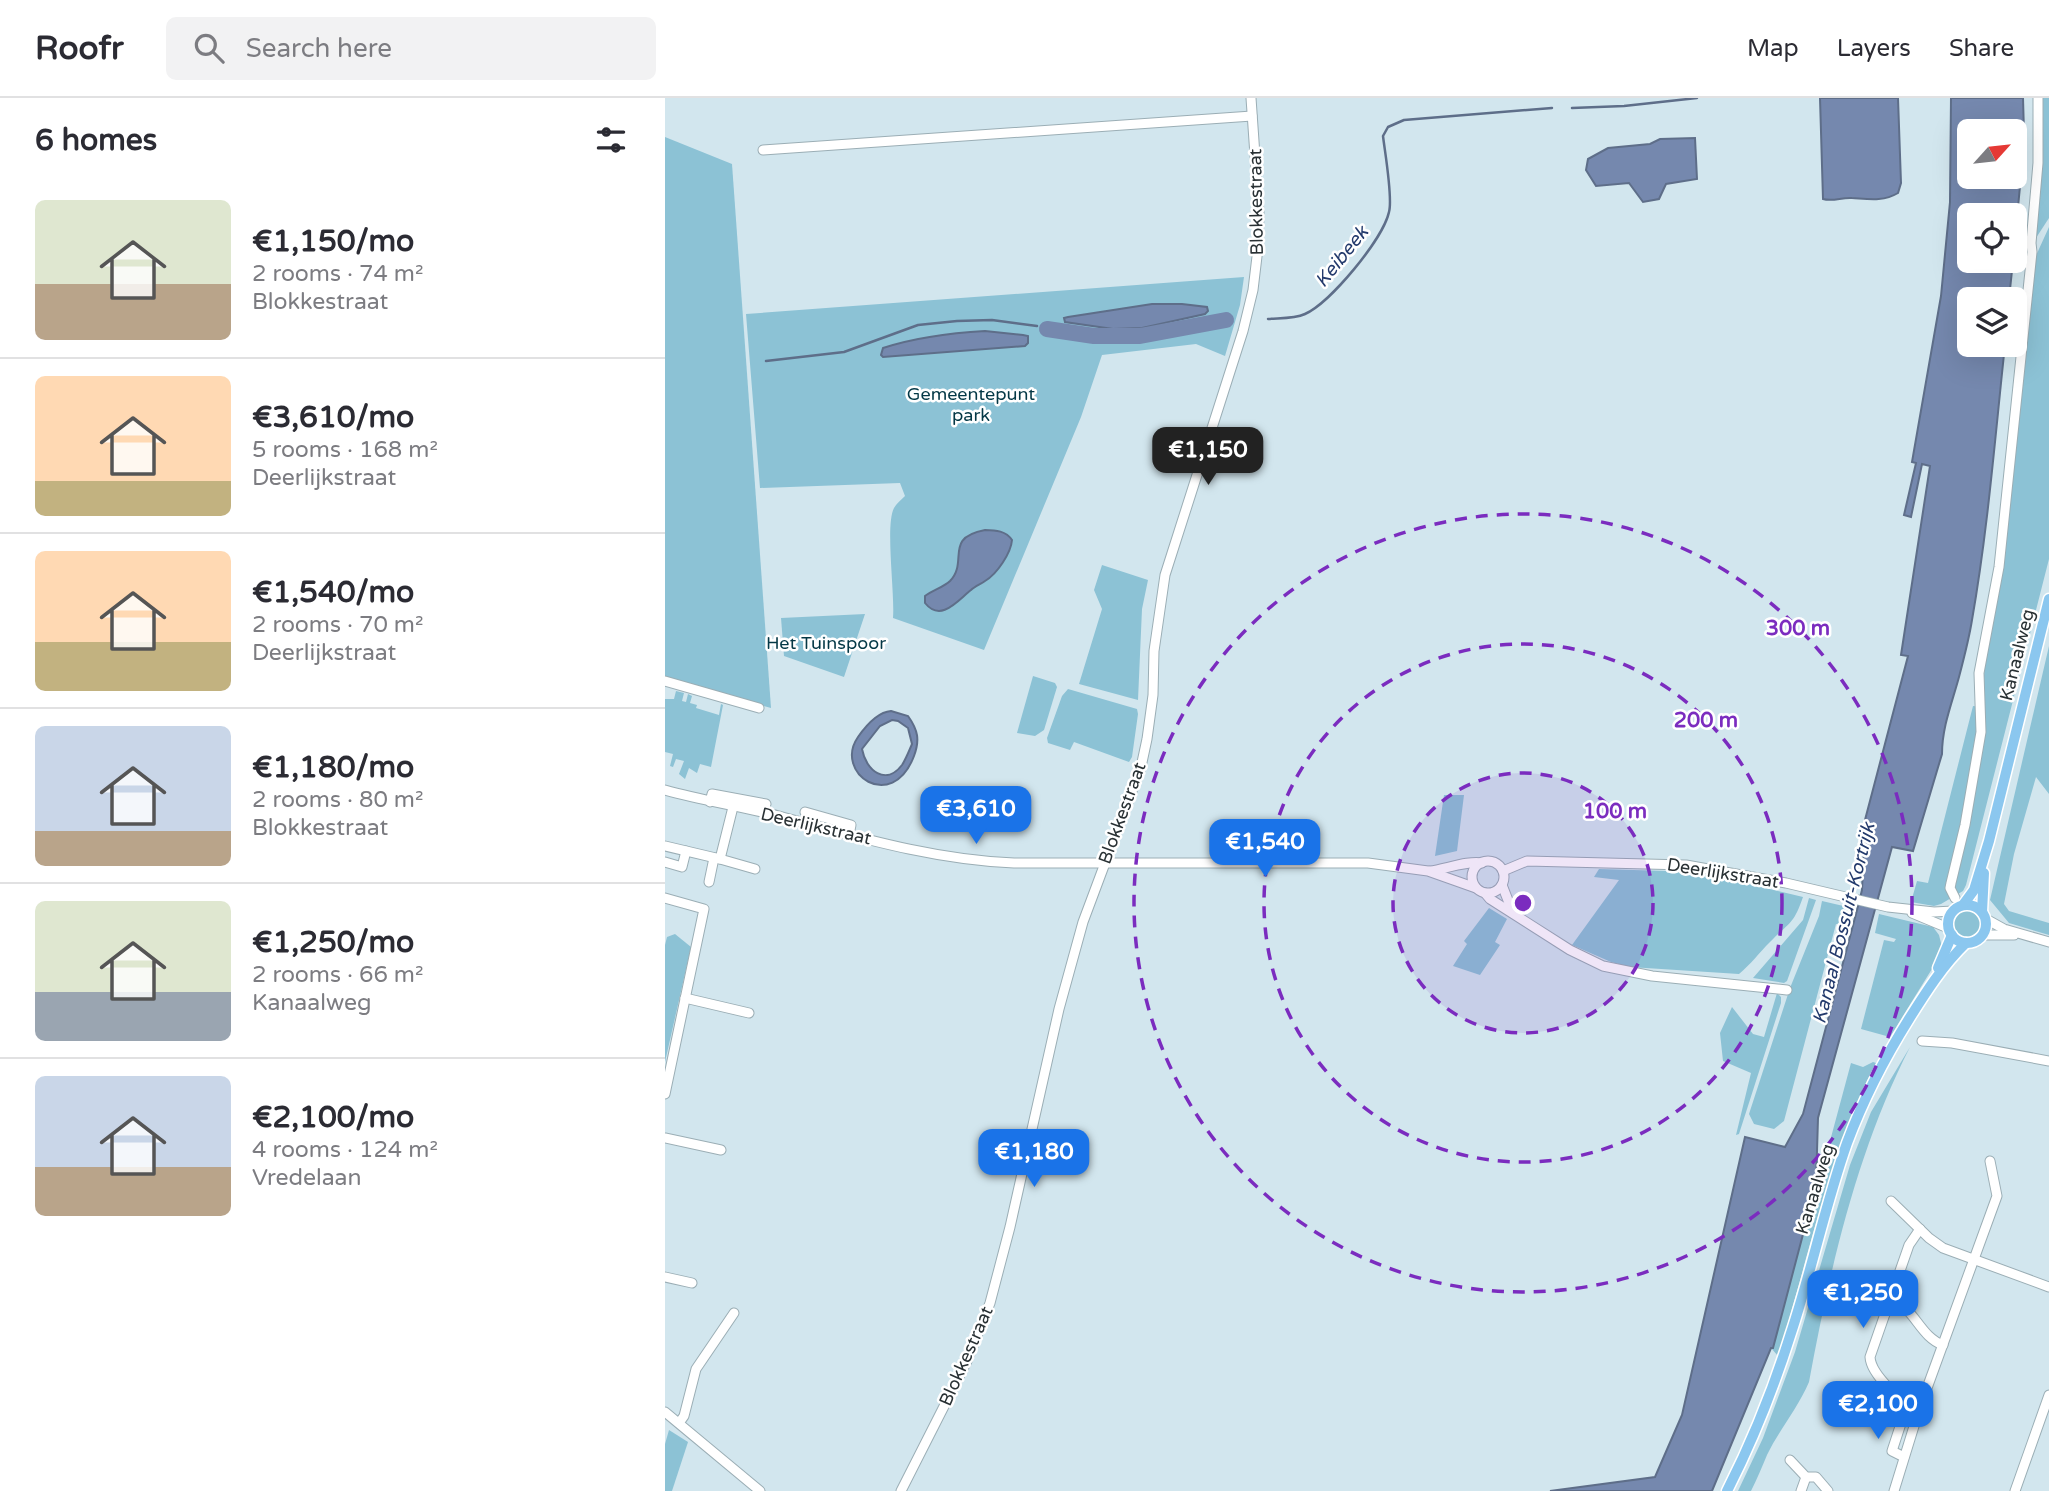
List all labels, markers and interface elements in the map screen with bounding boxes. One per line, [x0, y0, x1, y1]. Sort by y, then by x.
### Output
search box [166, 17, 656, 80]
text: Roofr [35, 29, 124, 68]
icon: search [190, 29, 228, 67]
text: Search here [246, 33, 392, 64]
text: Map [1747, 34, 1799, 63]
text: Layers [1837, 34, 1911, 63]
text: Share [1949, 34, 2014, 63]
north arrow [1957, 119, 2027, 189]
map controls [1957, 119, 2027, 357]
icon: filters [592, 121, 630, 159]
text: 6 homes [35, 122, 157, 159]
street label: Blokkestraat [1244, 148, 1268, 256]
button: locate [1957, 203, 2027, 273]
water label: Keibeek [1311, 220, 1374, 292]
text: €1,150/mo [252, 223, 414, 260]
icon: home [91, 228, 175, 312]
text: 2 rooms · 74 m² [252, 260, 423, 288]
button: layers [1957, 287, 2027, 357]
text: Blokkestraat [252, 288, 388, 316]
park label: Gemeentepunt park [907, 383, 1035, 426]
text: €3,610/mo [252, 399, 414, 436]
icon: home [91, 404, 175, 488]
pin: €1,150 [1151, 428, 1265, 487]
text: 5 rooms · 168 m² [252, 436, 438, 464]
text: €1,150 [1168, 436, 1248, 464]
text: Deerlijkstraat [252, 464, 396, 492]
text: €1,540/mo [252, 574, 414, 611]
icon: home [91, 579, 175, 663]
street label: Kanaalweg [1995, 607, 2039, 703]
text: 2 rooms · 70 m² [252, 611, 423, 639]
text: 300 m [1766, 616, 1830, 641]
park label: Het Tuinspoor [766, 632, 886, 654]
text: Deerlijkstraat [252, 639, 396, 667]
text: 200 m [1674, 708, 1738, 733]
text: €1,180/mo [252, 749, 414, 786]
icon: home [91, 754, 175, 838]
street label: Blokkestraat [1093, 759, 1151, 867]
text: 2 rooms · 80 m² [252, 786, 423, 814]
pin: €3,610 [919, 786, 1033, 846]
text: €3,610 [936, 795, 1016, 823]
text: 100 m [1583, 799, 1647, 824]
street label: Deerlijkstraat [759, 803, 874, 849]
text: Blokkestraat [252, 814, 388, 842]
water label: Kanaal Bossuit-Kortrijk [1808, 819, 1880, 1026]
pin: €1,540 [1208, 820, 1322, 879]
text: €1,540 [1225, 828, 1305, 856]
street label: Deerlijkstraat [1666, 853, 1781, 893]
centre of rings [1511, 891, 1535, 915]
text: €1,250/mo [252, 924, 414, 961]
icon: home [91, 929, 175, 1013]
text: 2 rooms · 66 m² [252, 961, 423, 989]
text: Kanaalweg [252, 989, 372, 1017]
text: €2,100/mo [252, 1099, 414, 1136]
icon: home [91, 1104, 175, 1188]
pin: €1,180 [977, 1130, 1091, 1189]
text: 4 rooms · 124 m² [252, 1136, 438, 1164]
text: €1,180 [994, 1138, 1074, 1166]
street label: Kanaalweg [1791, 1141, 1839, 1237]
text: Vredelaan [252, 1164, 362, 1192]
pin: €1,250 [1806, 1270, 1920, 1330]
text: €1,250 [1823, 1279, 1903, 1307]
street label: Blokkestraat [934, 1303, 998, 1409]
pin: €2,100 [1821, 1382, 1935, 1441]
text: €2,100 [1838, 1390, 1918, 1418]

